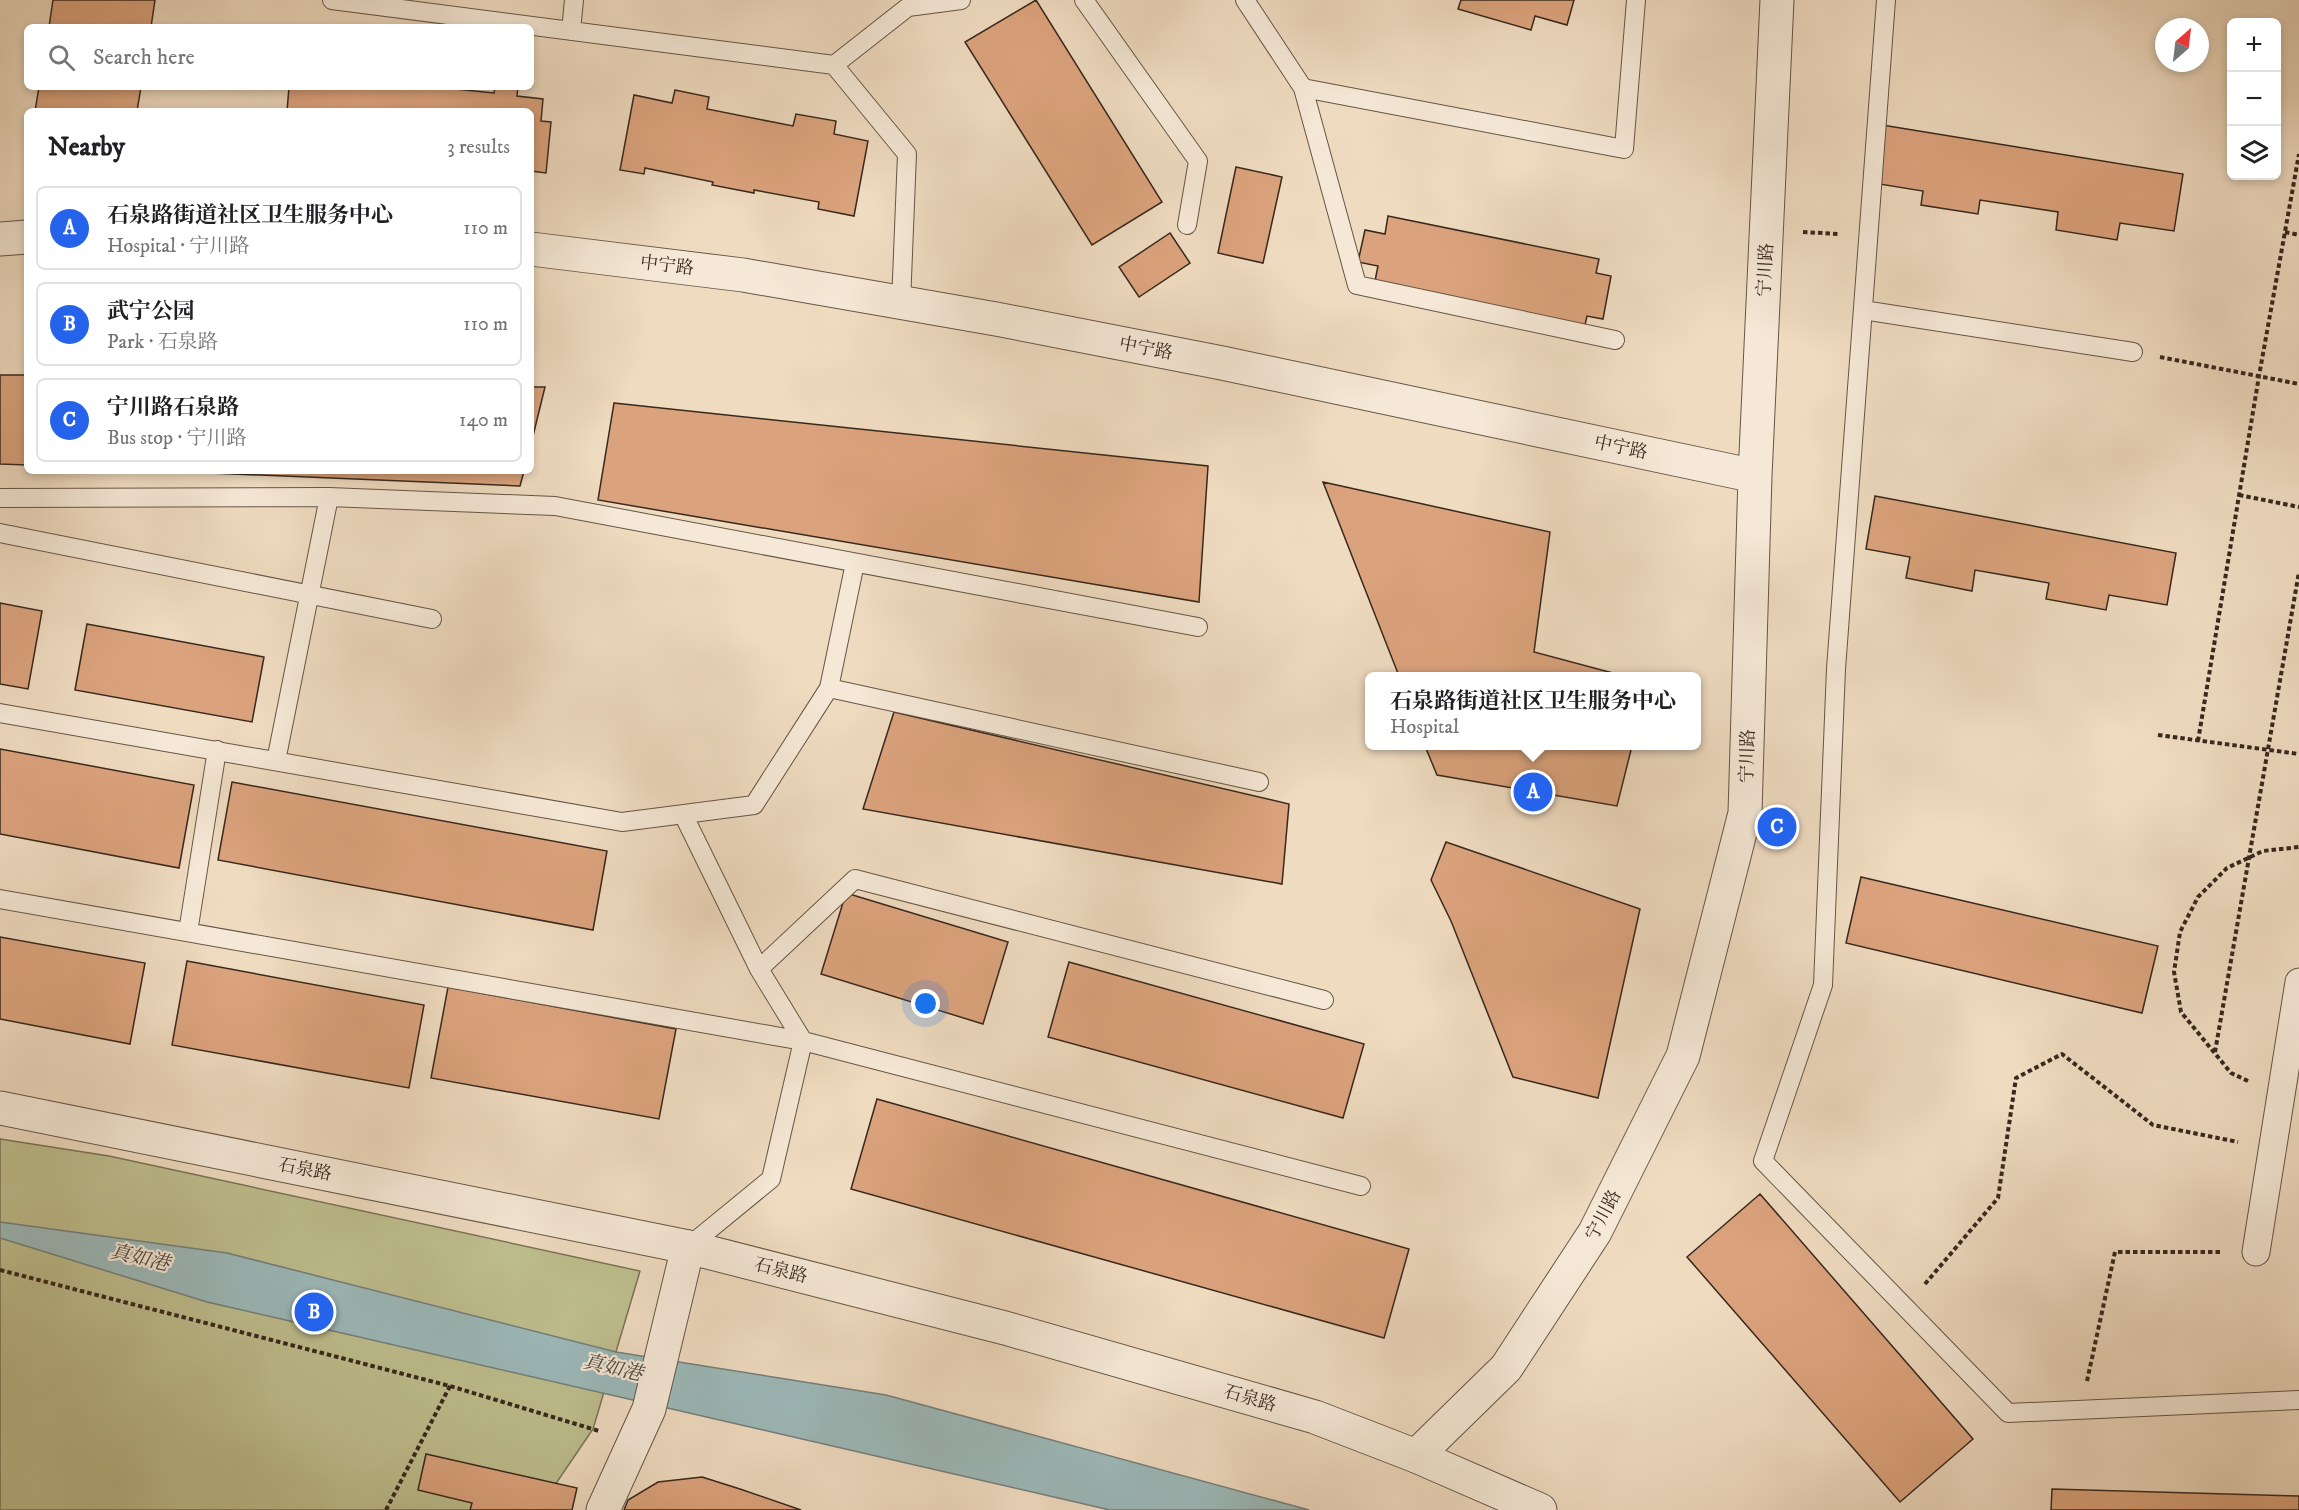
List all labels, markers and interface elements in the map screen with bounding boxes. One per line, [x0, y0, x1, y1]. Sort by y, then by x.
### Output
north arrow [2155, 18, 2209, 72]
map controls [2227, 18, 2281, 180]
button: + [2227, 18, 2281, 72]
search box [24, 24, 534, 90]
icon: search [45, 41, 78, 74]
text: Search here [93, 44, 195, 71]
button: − [2227, 72, 2281, 126]
button: layers [2227, 126, 2281, 180]
text: Nearby [48, 131, 125, 164]
text: 3 results [447, 135, 510, 160]
text: 石泉路街道社区卫生服务中心 [107, 202, 393, 229]
text: A [63, 216, 76, 241]
text: 110 m [463, 216, 508, 241]
text: Hospital · 宁川路 [107, 234, 249, 259]
street label: 宁川路 [1754, 243, 1778, 298]
street label: 中宁路 [639, 252, 695, 280]
text: 武宁公园 [107, 298, 195, 325]
text: B [63, 312, 76, 337]
text: 110 m [463, 312, 508, 337]
text: Park · 石泉路 [107, 330, 218, 355]
street label: 中宁路 [1117, 333, 1174, 365]
text: 宁川路石泉路 [107, 394, 239, 421]
text: C [63, 408, 76, 433]
text: 140 m [459, 408, 508, 433]
text: Bus stop · 宁川路 [107, 426, 247, 451]
street label: 中宁路 [1592, 432, 1649, 464]
popup [1365, 672, 1701, 750]
text: 石泉路街道社区卫生服务中心 [1390, 688, 1676, 715]
text: Hospital [1390, 715, 1459, 740]
street label: 宁川路 [1736, 729, 1760, 783]
pin: A [1514, 770, 1552, 814]
pin: C [1758, 804, 1796, 850]
your location [911, 989, 940, 1018]
street label: 石泉路 [276, 1154, 333, 1186]
street label: 宁川路 [1581, 1186, 1626, 1244]
water label: 真如港 [108, 1240, 175, 1278]
street label: 石泉路 [752, 1254, 810, 1288]
pin: B [294, 1290, 334, 1334]
water label: 真如港 [581, 1350, 648, 1388]
street label: 石泉路 [1221, 1381, 1279, 1417]

